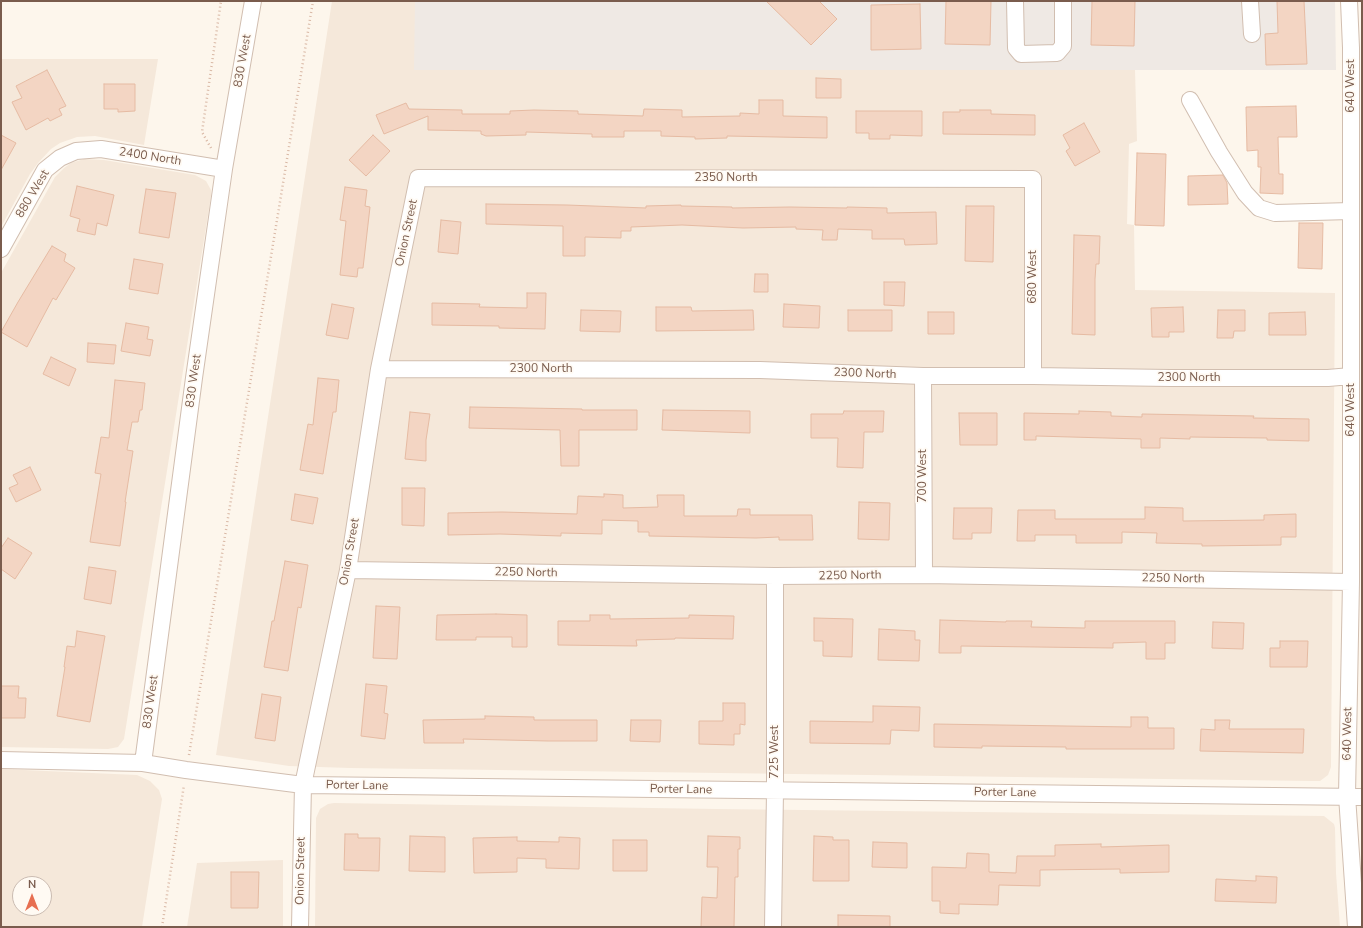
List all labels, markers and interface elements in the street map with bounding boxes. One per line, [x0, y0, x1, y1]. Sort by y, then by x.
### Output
street label: 830 West [231, 33, 255, 89]
street label: 640 West [1344, 59, 1358, 113]
street label: 2400 North [118, 145, 182, 169]
street label: 880 West [13, 167, 53, 221]
street label: 2350 North [694, 171, 758, 185]
street label: Onion Street [393, 198, 421, 268]
street label: 680 West [1026, 250, 1040, 304]
street label: 830 West [183, 354, 205, 408]
street label: 2300 North [509, 362, 573, 376]
street label: 2300 North [833, 366, 897, 382]
street label: 2300 North [1157, 371, 1221, 385]
street label: 640 West [1344, 383, 1358, 437]
street label: 700 West [916, 449, 930, 503]
street label: Onion Street [337, 517, 363, 587]
street label: 2250 North [494, 565, 558, 581]
street label: 2250 North [818, 568, 882, 584]
street label: 2250 North [1141, 571, 1205, 587]
street label: 830 West [140, 675, 162, 729]
street label: 640 West [1340, 707, 1356, 761]
street label: 725 West [768, 725, 782, 779]
street label: Porter Lane [326, 778, 388, 794]
street label: Porter Lane [650, 782, 712, 798]
street label: Porter Lane [974, 785, 1036, 801]
street label: Onion Street [293, 837, 309, 905]
north arrow [12, 876, 52, 916]
text: N [28, 877, 36, 892]

